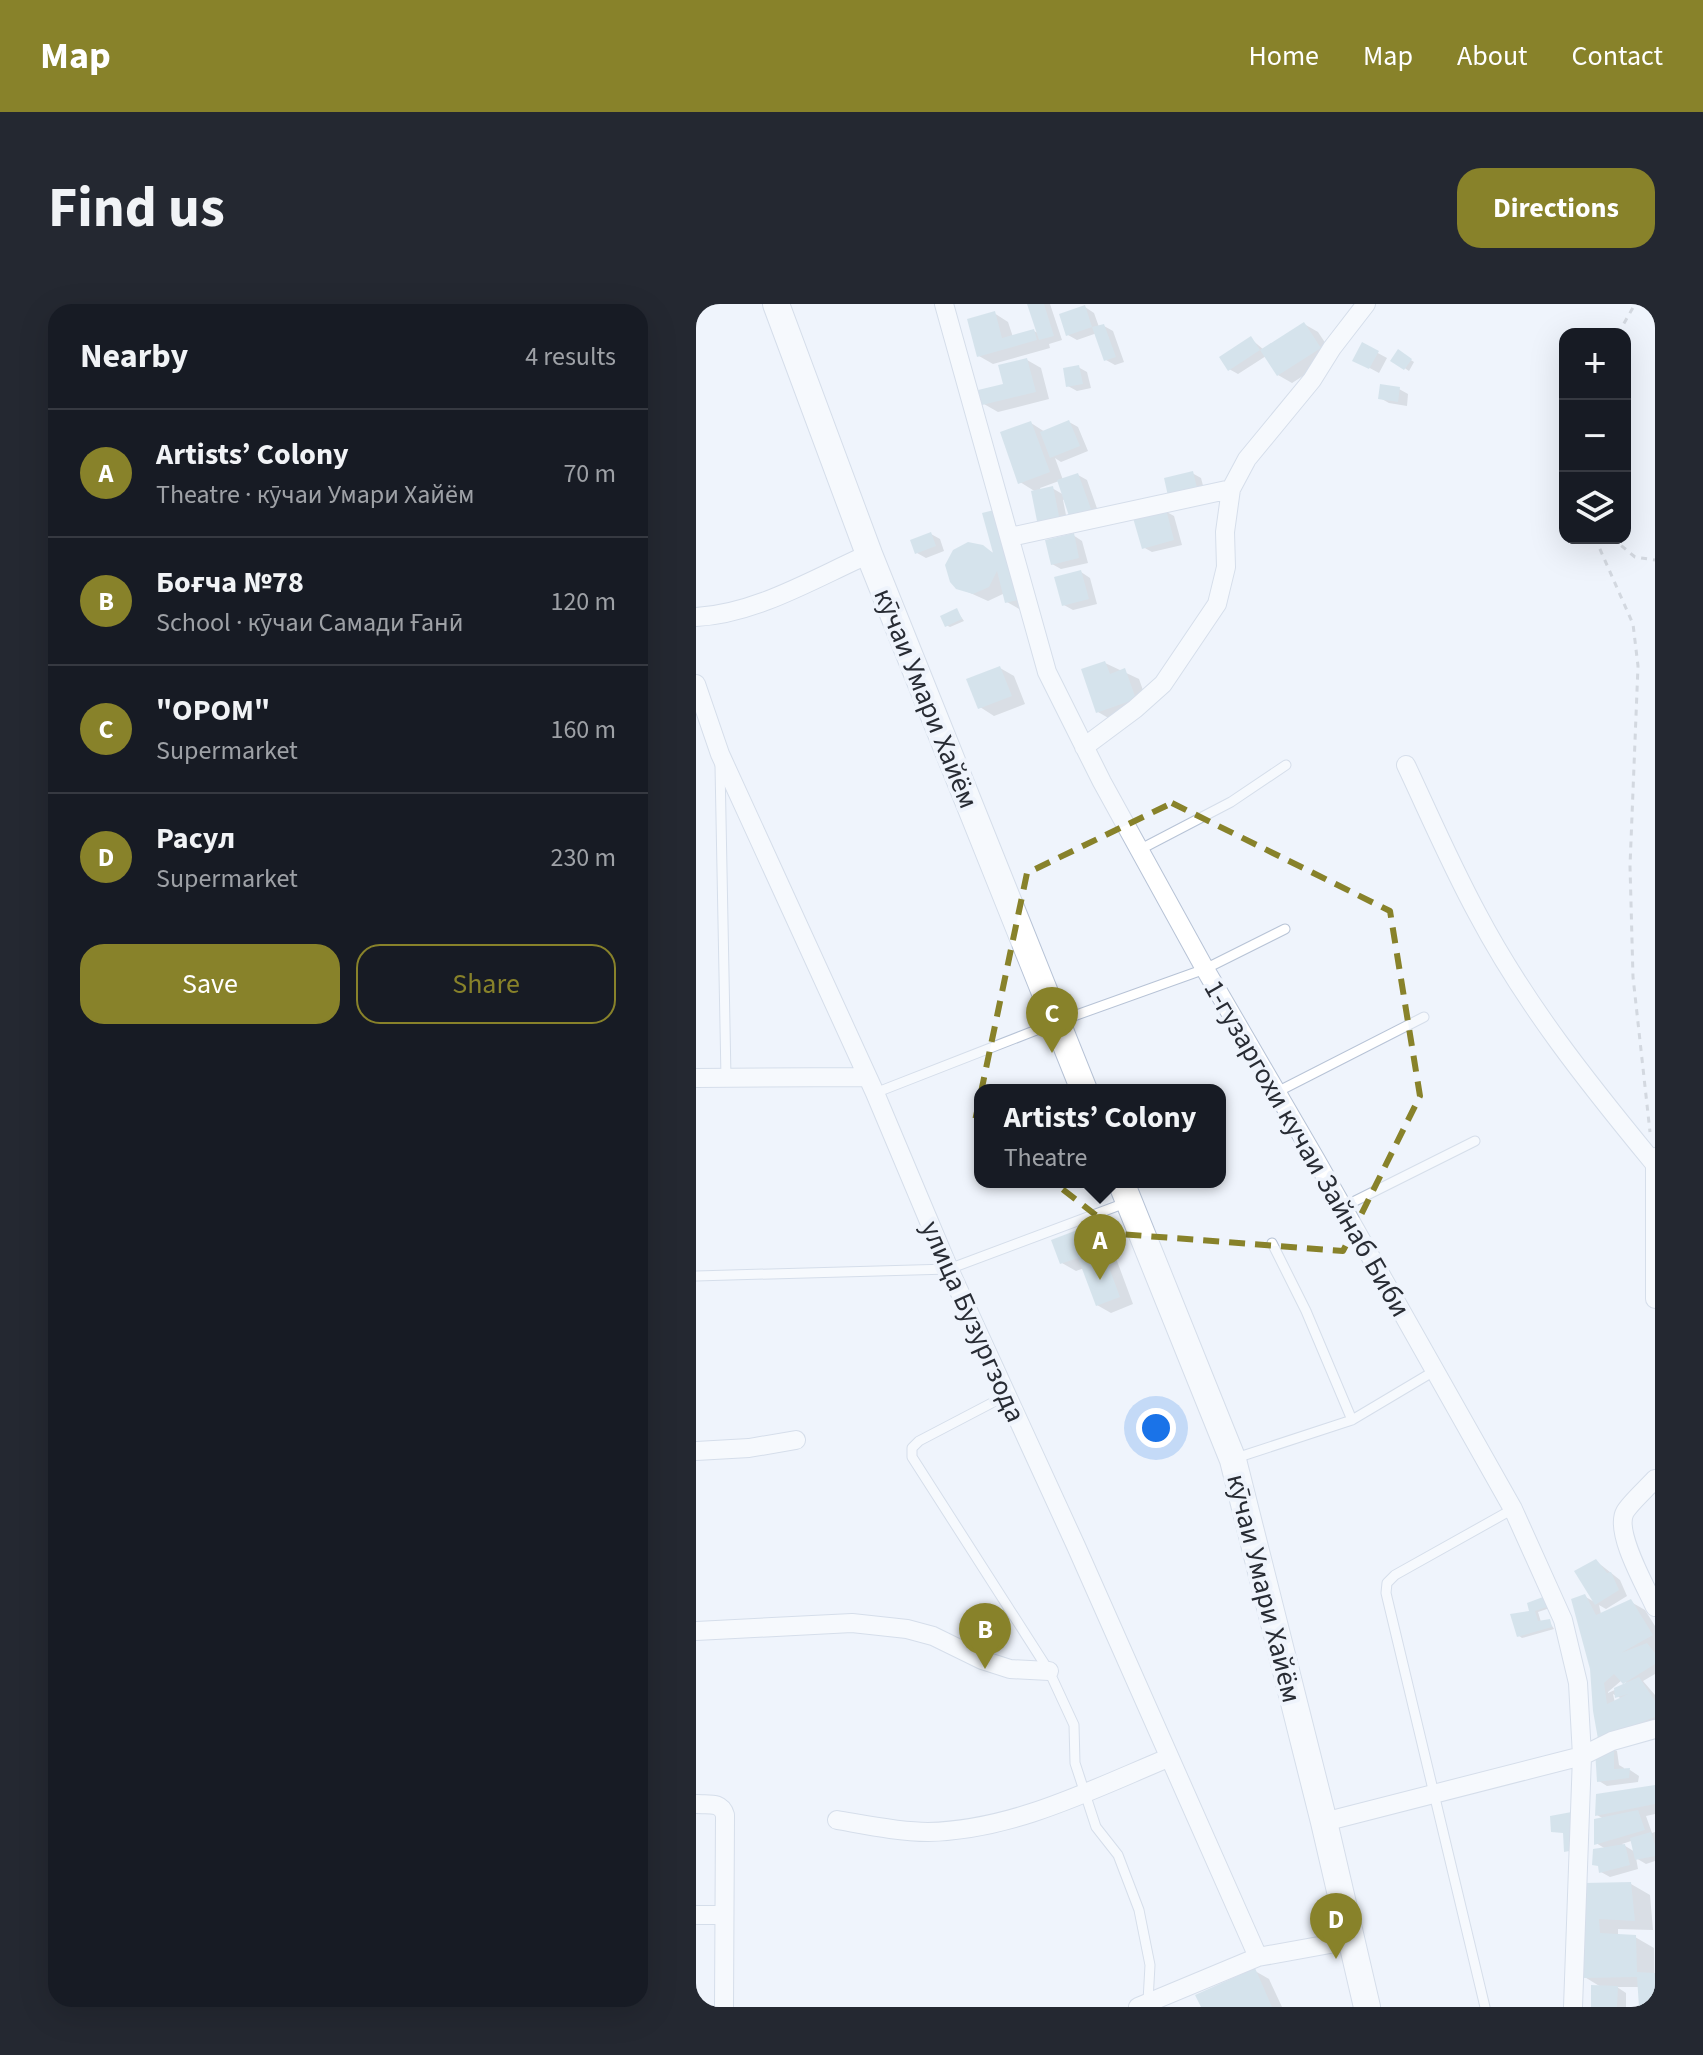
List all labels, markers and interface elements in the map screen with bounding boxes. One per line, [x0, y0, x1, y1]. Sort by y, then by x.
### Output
text: Map [40, 29, 111, 83]
text: Home [1248, 36, 1319, 76]
text: Map [1363, 36, 1413, 76]
text: About [1457, 36, 1528, 76]
text: Contact [1572, 36, 1663, 76]
button: Directions [1457, 168, 1655, 248]
text: Find us [48, 169, 225, 248]
map controls [1559, 328, 1631, 544]
button: + [1559, 328, 1631, 400]
text: Nearby [80, 332, 188, 381]
text: 4 results [525, 338, 616, 375]
button: − [1559, 400, 1631, 472]
text: Artists’ Colony [156, 433, 349, 476]
text: A [99, 455, 113, 492]
text: 70 m [563, 455, 616, 492]
button: layers [1559, 472, 1631, 544]
text: Theatre · кӯчаи Умари Хайём [156, 476, 474, 513]
text: Боғча №78 [156, 561, 304, 604]
street label: кӯчаи Умари Хайём [864, 582, 989, 815]
text: B [98, 583, 114, 620]
text: 120 m [550, 583, 616, 620]
text: School · кӯчаи Самади Ғанӣ [156, 604, 463, 641]
text: "OPOM" [156, 689, 270, 732]
text: C [98, 711, 114, 748]
text: 160 m [550, 711, 616, 748]
text: Supermarket [156, 732, 298, 769]
text: Расул [156, 817, 235, 860]
text: D [98, 839, 114, 876]
text: 230 m [550, 839, 616, 876]
text: Supermarket [156, 860, 298, 897]
button: Save [80, 944, 340, 1024]
button: Share [356, 944, 616, 1024]
street label: 1-гузаргохи кучаи Зайнаб Биби [1194, 972, 1420, 1325]
pin: C [1026, 987, 1078, 1053]
popup [974, 1084, 1226, 1188]
text: Artists’ Colony [1004, 1096, 1196, 1139]
text: Theatre [1004, 1139, 1087, 1176]
street label: улица Бузургзода [911, 1214, 1035, 1429]
pin: A [1074, 1214, 1126, 1280]
your location [1136, 1408, 1176, 1448]
street label: кӯчаи Умари Хайём [1216, 1470, 1312, 1707]
pin: B [959, 1603, 1011, 1669]
pin: D [1310, 1893, 1362, 1959]

